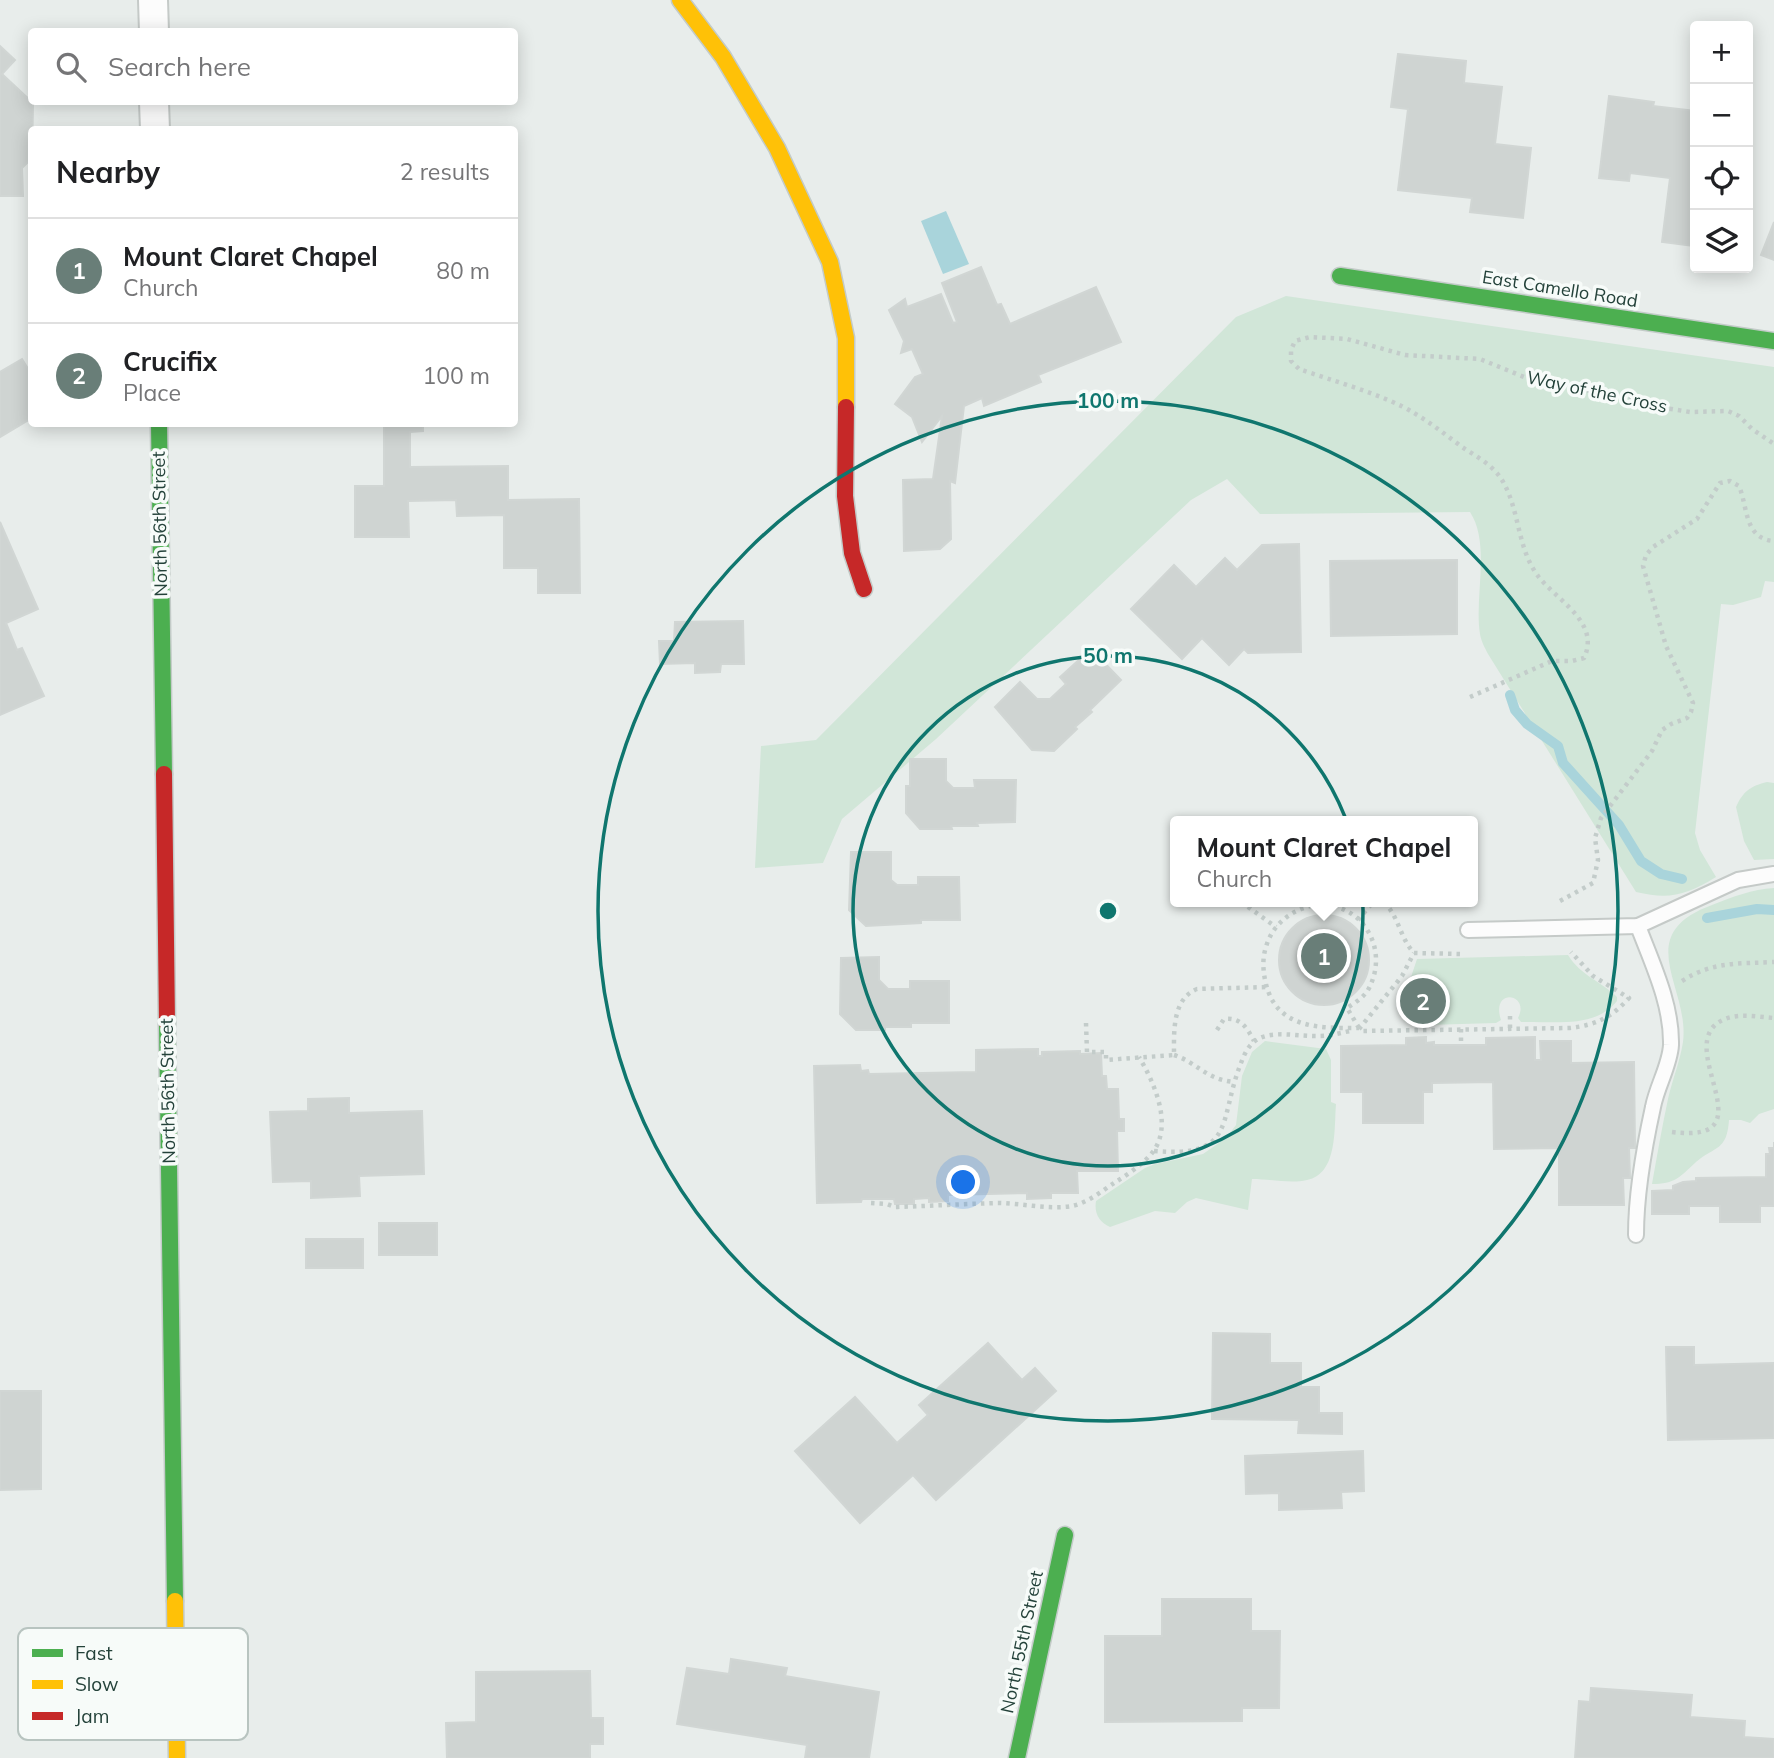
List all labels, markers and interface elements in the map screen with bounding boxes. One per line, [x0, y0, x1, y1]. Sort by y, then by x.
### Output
map controls [1690, 21, 1753, 273]
button: + [1690, 21, 1753, 84]
search box [28, 28, 518, 105]
icon: search [52, 48, 90, 86]
text: Search here [108, 50, 251, 83]
button: − [1690, 84, 1753, 147]
button: locate [1690, 147, 1753, 210]
text: Nearby [56, 153, 160, 191]
text: 2 results [400, 157, 490, 186]
button: layers [1690, 210, 1753, 273]
text: Mount Claret Chapel [123, 240, 378, 273]
text: 1 [72, 256, 86, 285]
text: 80 m [436, 256, 490, 285]
street label: East Camello Road [1481, 265, 1639, 312]
text: Church [123, 273, 199, 302]
text: Crucifix [123, 345, 217, 378]
text: 2 [72, 361, 86, 390]
text: 100 m [422, 361, 490, 390]
street label: Way of the Cross [1525, 365, 1670, 418]
text: Place [123, 378, 181, 407]
text: 100 m [1077, 387, 1139, 413]
street label: North 56th Street [147, 451, 172, 597]
text: 50 m [1083, 642, 1133, 668]
popup [1170, 816, 1478, 907]
text: Mount Claret Chapel [1197, 831, 1451, 864]
text: Church [1197, 864, 1272, 893]
centre of rings [1096, 899, 1120, 923]
pin: 1 [1301, 930, 1347, 982]
pin: 2 [1400, 975, 1446, 1027]
street label: North 56th Street [155, 1018, 180, 1164]
your location [946, 1165, 980, 1199]
street label: North 55th Street [995, 1568, 1048, 1715]
legend [18, 1628, 248, 1740]
text: Fast [75, 1641, 113, 1665]
text: Slow [75, 1672, 119, 1696]
text: Jam [75, 1704, 109, 1728]

